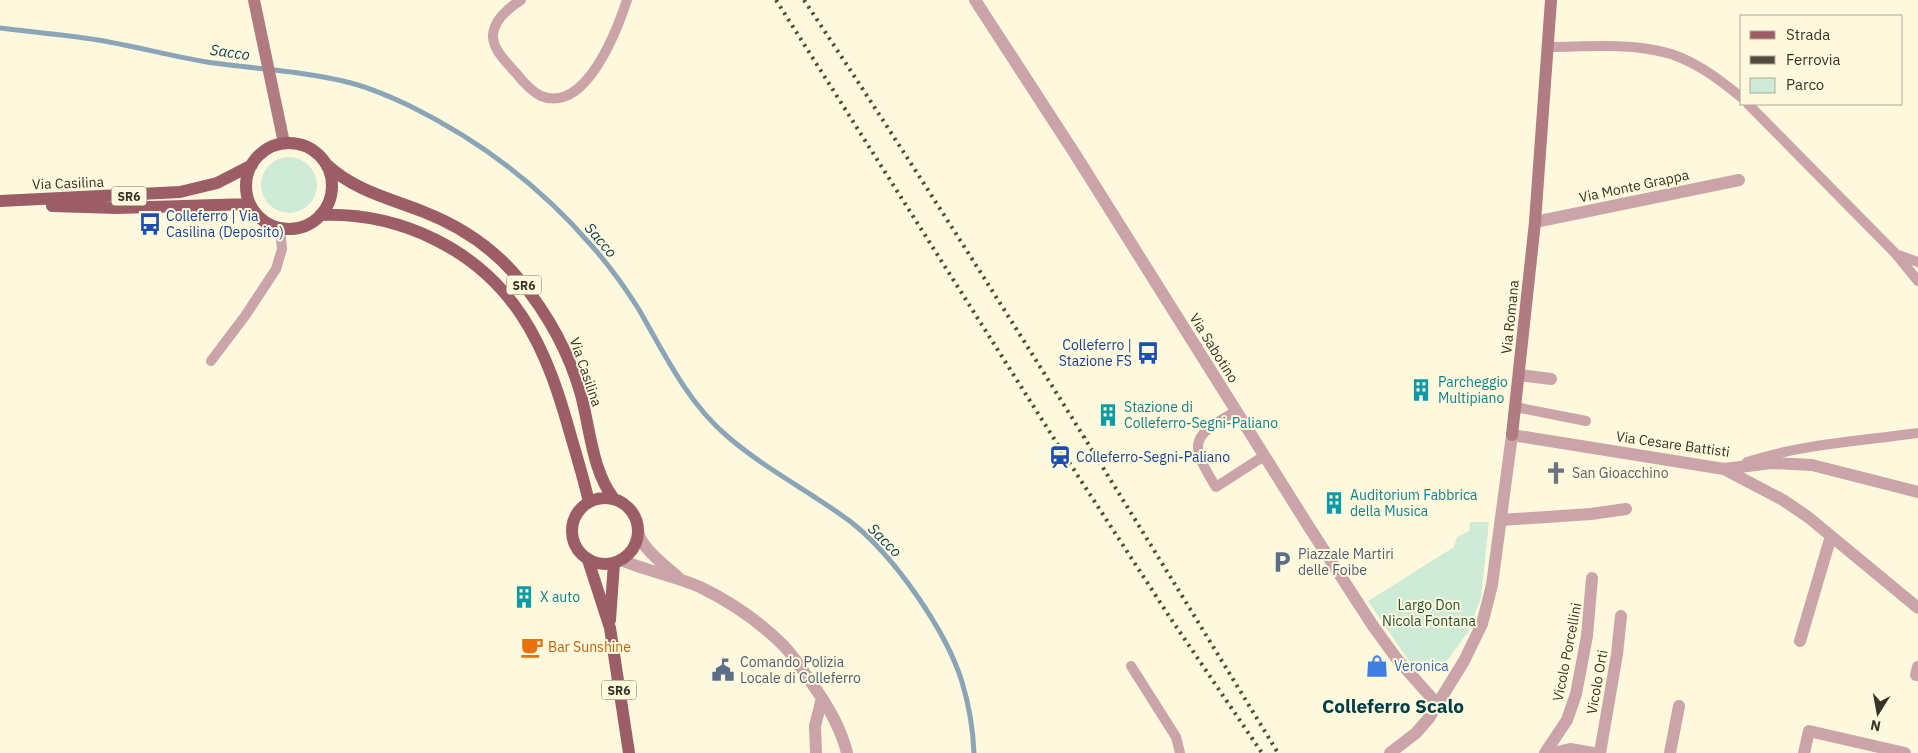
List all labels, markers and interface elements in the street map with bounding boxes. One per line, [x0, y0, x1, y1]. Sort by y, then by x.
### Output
legend [1740, 15, 1903, 105]
text: Strada [1786, 25, 1830, 44]
water label: Sacco [209, 40, 251, 64]
text: Ferrovia [1786, 50, 1841, 69]
text: Parco [1786, 75, 1824, 94]
street label: Via Monte Grappa [1577, 165, 1691, 206]
street label: Via Casilina [32, 173, 105, 193]
road number: SR6 [112, 187, 146, 206]
place label: Colleferro | Via Casilina (Deposito) [166, 207, 284, 241]
bus stop icon: Colleferro | Via Casilina (Deposito) [137, 211, 163, 237]
water label: Sacco [581, 219, 621, 261]
road number: SR6 [506, 276, 542, 294]
street label: Via Romana [1497, 278, 1523, 355]
street label: Via Sabotino [1186, 310, 1243, 386]
street label: Via Casilina [566, 335, 606, 409]
place label: Colleferro | Stazione FS [1059, 336, 1132, 370]
bus stop icon: Colleferro | Stazione FS [1135, 340, 1161, 366]
place label: Parcheggio Multipiano [1438, 373, 1508, 407]
building icon: Parcheggio Multipiano [1408, 377, 1434, 403]
place label: Stazione di Colleferro-Segni-Paliano [1124, 398, 1278, 432]
building icon: Stazione di Colleferro-Segni-Paliano [1095, 402, 1121, 428]
street label: Via Cesare Battisti [1615, 427, 1731, 461]
station icon: Colleferro-Segni-Paliano [1047, 444, 1073, 470]
place label: Colleferro-Segni-Paliano [1076, 448, 1230, 466]
church icon: San Gioacchino [1543, 460, 1569, 486]
place label: San Gioacchino [1572, 464, 1669, 482]
place label: Auditorium Fabbrica della Musica [1350, 486, 1478, 520]
building icon: Auditorium Fabbrica della Musica [1321, 490, 1347, 516]
water label: Sacco [864, 519, 906, 561]
place label: Piazzale Martiri delle Foibe [1298, 545, 1394, 579]
parking icon: Piazzale Martiri delle Foibe [1269, 549, 1295, 575]
building icon: X auto [511, 584, 537, 610]
place label: X auto [540, 588, 580, 606]
park label: Largo Don Nicola Fontana [1382, 596, 1476, 630]
street label: Vicolo Porcellini [1549, 601, 1585, 703]
cafe icon: Bar Sunshine [519, 634, 545, 660]
place label: Bar Sunshine [548, 638, 631, 656]
street label: Vicolo Orti [1582, 648, 1612, 716]
place label: Comando Polizia Locale di Colleferro [740, 653, 861, 687]
shop icon: Veronica [1364, 653, 1390, 679]
public building icon: Comando Polizia Locale di Colleferro [710, 657, 736, 683]
place label: Veronica [1394, 657, 1449, 675]
road number: SR6 [602, 680, 636, 700]
north arrow [1853, 688, 1903, 738]
district label: Colleferro Scalo [1322, 694, 1464, 718]
text: N [1869, 716, 1882, 736]

